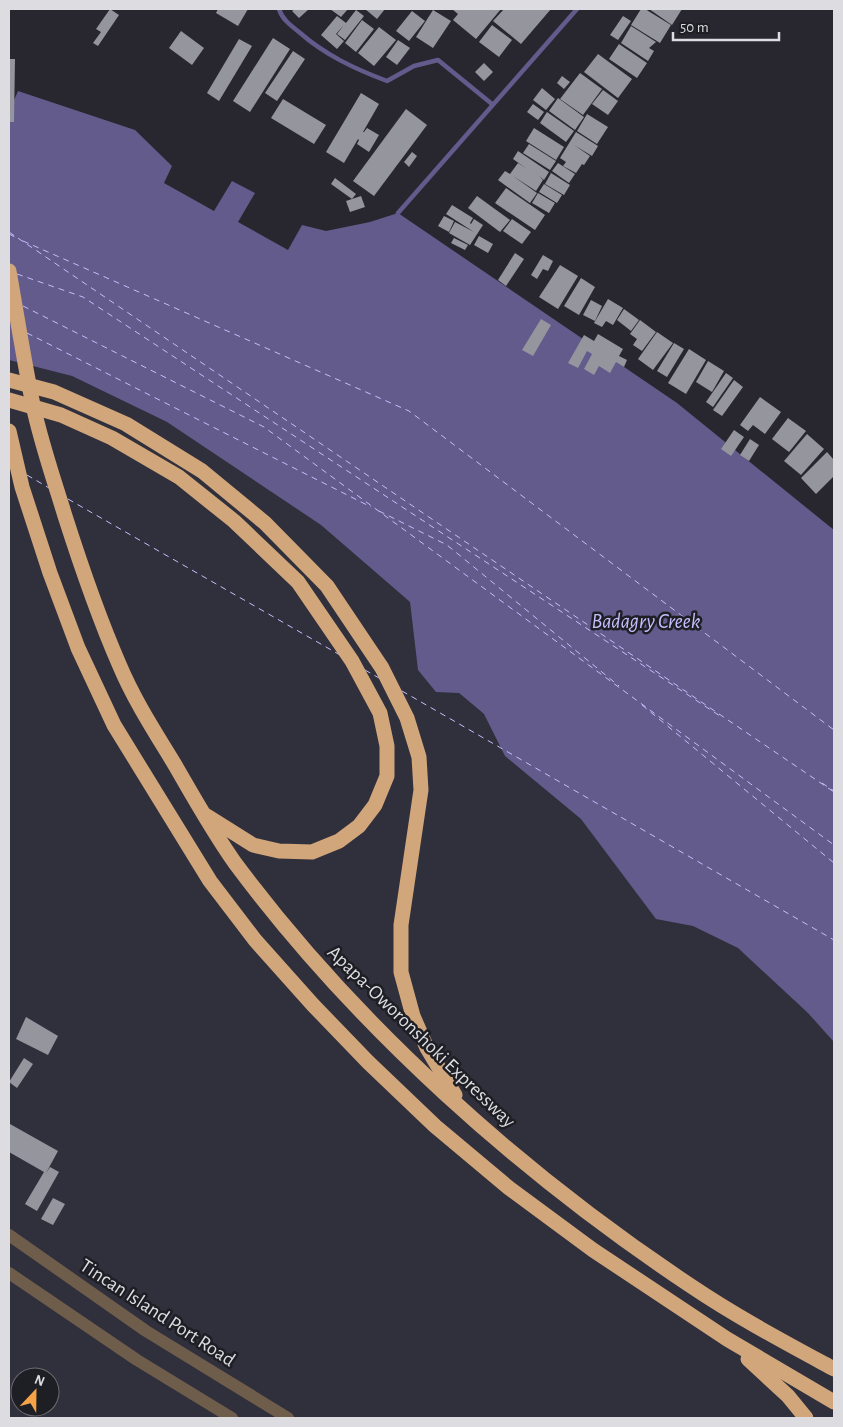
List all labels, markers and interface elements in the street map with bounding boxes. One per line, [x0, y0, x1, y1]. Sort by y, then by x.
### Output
scale bar [673, 10, 779, 42]
text: 50 m [680, 20, 709, 35]
water label: Badagry Creek [592, 611, 701, 632]
street label: Apapa-Oworonshoki Expressway [324, 942, 519, 1132]
street label: Tincan Island Port Road [76, 1255, 239, 1370]
north arrow [10, 1367, 60, 1417]
text: N [32, 1373, 47, 1389]

